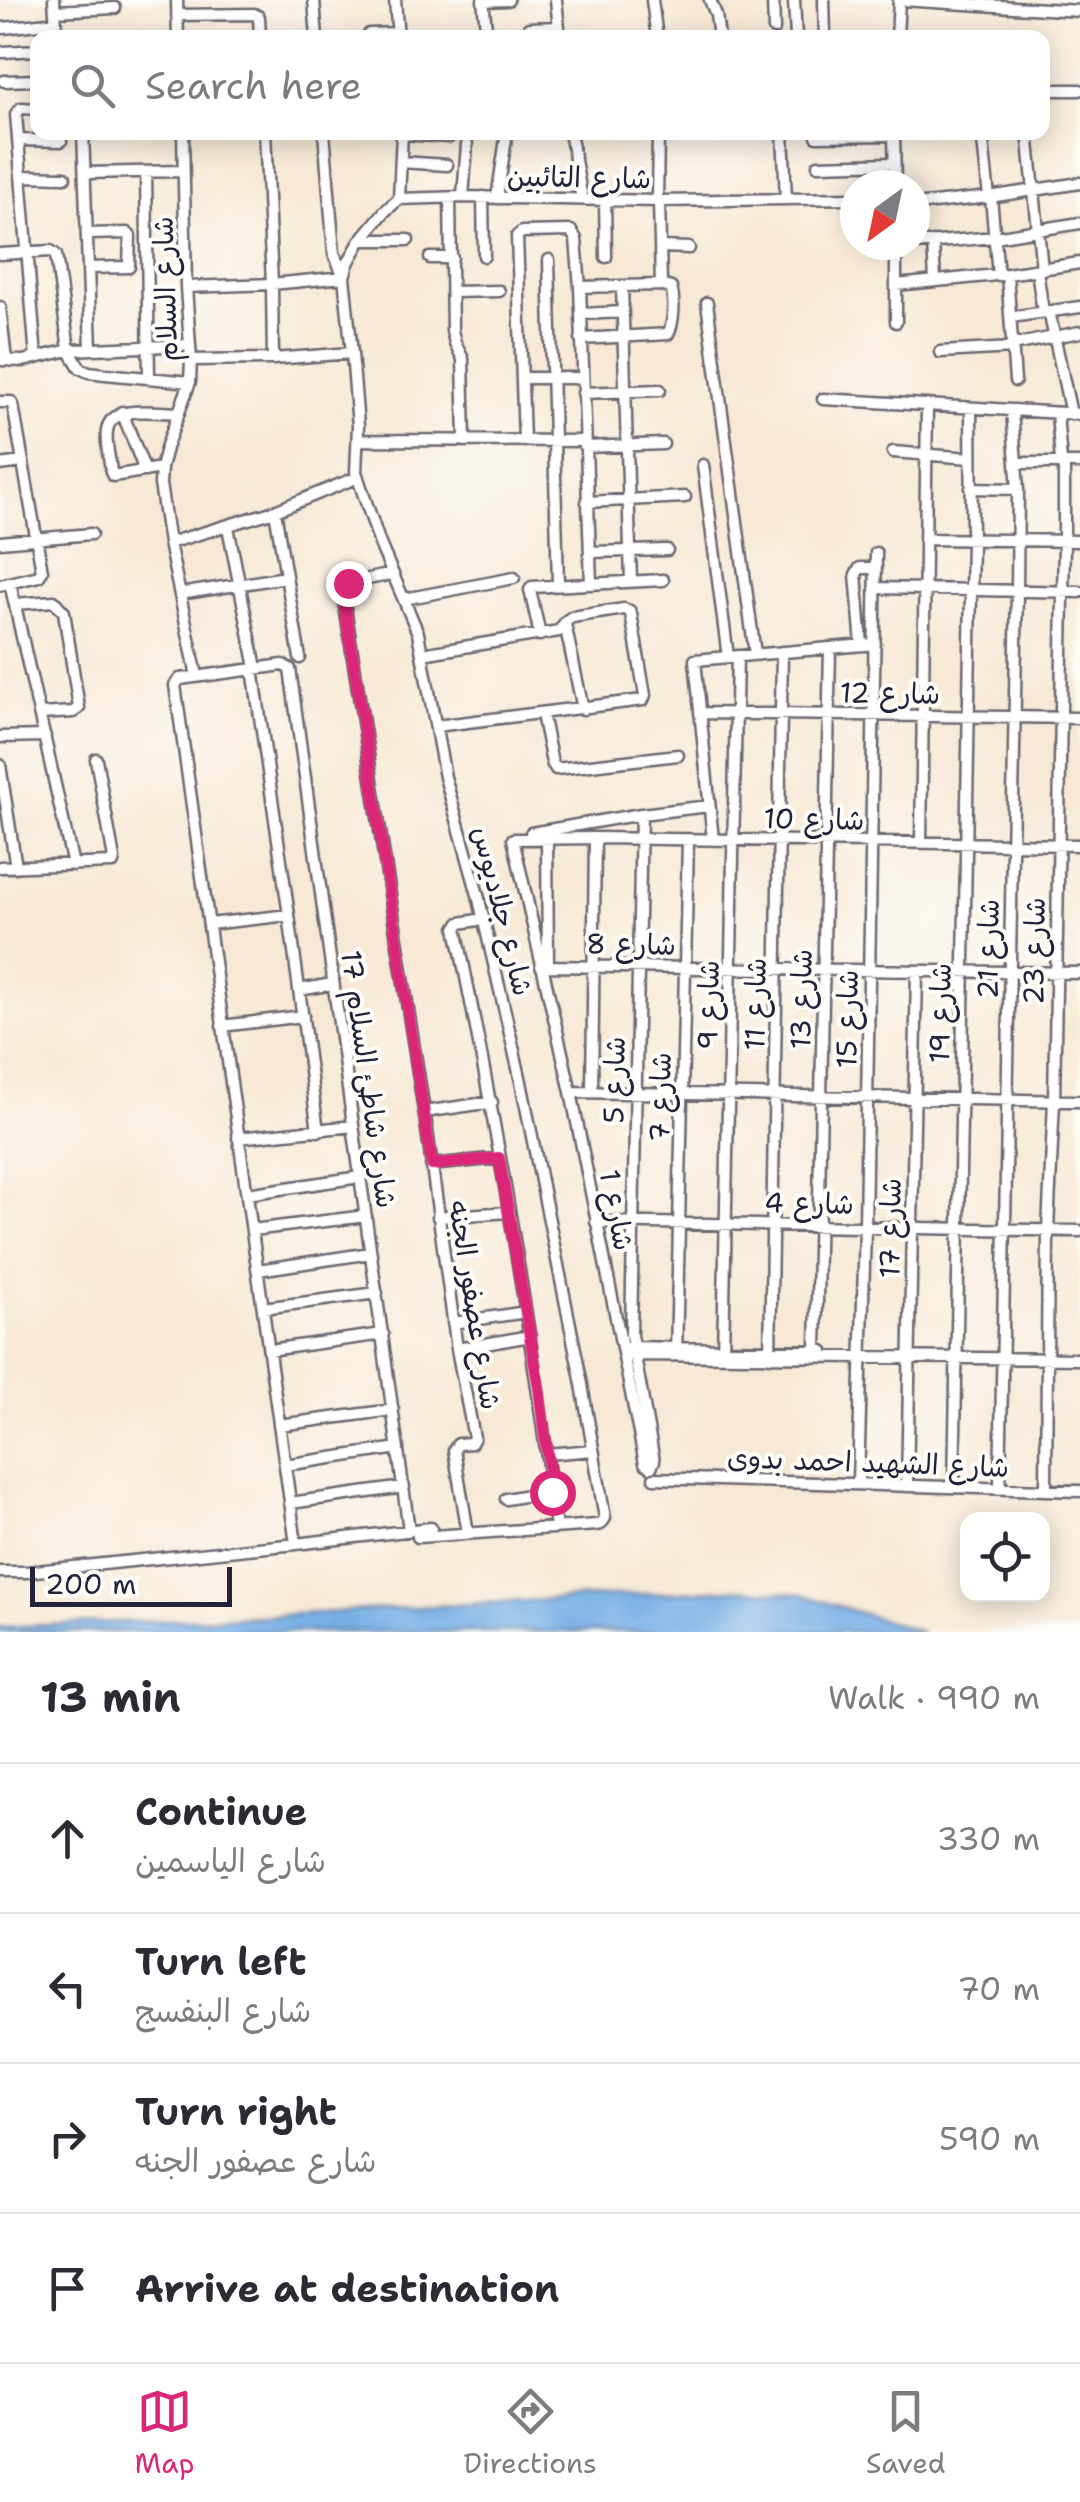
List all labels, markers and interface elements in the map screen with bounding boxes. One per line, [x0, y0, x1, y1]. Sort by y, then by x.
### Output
search box [30, 30, 1050, 140]
icon: search [65, 58, 120, 113]
text: Search here [145, 60, 362, 111]
street label: شارع التائبين [506, 157, 651, 198]
north arrow [840, 170, 930, 260]
street label: شارع السلام [143, 216, 190, 362]
route end [326, 561, 372, 607]
street label: شارع 12 [840, 673, 940, 714]
street label: شارع 10 [763, 799, 865, 840]
street label: شارع جلاديوس [463, 822, 542, 1000]
street label: شارع 23 [1014, 897, 1055, 1005]
street label: شارع 21 [968, 899, 1009, 999]
street label: شارع 8 [586, 924, 676, 965]
street label: شارع شاطئ السلام 17 [329, 948, 406, 1211]
street label: شارع 13 [781, 949, 822, 1049]
street label: شارع 11 [735, 957, 776, 1051]
street label: شارع 9 [688, 960, 729, 1050]
street label: شارع 19 [920, 963, 961, 1064]
street label: شارع 15 [827, 969, 868, 1069]
street label: شارع 5 [594, 1036, 635, 1124]
street label: شارع 7 [640, 1052, 681, 1142]
street label: شارع 1 [590, 1166, 643, 1254]
street label: شارع 17 [870, 1178, 911, 1278]
street label: شارع 4 [764, 1183, 854, 1224]
street label: شارع عصفور الجنه [439, 1198, 510, 1413]
street label: شارع الشهيد احمد بدوى [726, 1438, 1010, 1487]
route start [530, 1470, 576, 1516]
map controls [960, 1512, 1050, 1602]
button: locate [960, 1512, 1050, 1602]
scale bar [30, 1562, 232, 1606]
text: 200 m [45, 1565, 136, 1603]
text: 13 min [40, 1669, 181, 1725]
text: Walk · 990 m [828, 1676, 1040, 1719]
text: Continue [135, 1786, 307, 1837]
icon: ahead [40, 1811, 95, 1866]
text: 330 m [937, 1817, 1040, 1860]
text: شارع الياسمين [135, 1839, 326, 1882]
text: Turn left [135, 1936, 307, 1987]
icon: left [40, 1961, 95, 2016]
text: 70 m [957, 1967, 1040, 2010]
text: شارع البنفسج [135, 1989, 311, 2032]
text: Turn right [135, 2086, 337, 2137]
icon: right [40, 2111, 95, 2166]
text: 590 m [939, 2117, 1040, 2160]
text: شارع عصفور الجنه [135, 2139, 377, 2182]
icon: arrive [40, 2261, 95, 2316]
text: Arrive at destination [135, 2263, 559, 2314]
tab: Map [135, 2384, 194, 2482]
tab: Directions [463, 2384, 597, 2482]
tab: Saved [866, 2384, 945, 2482]

